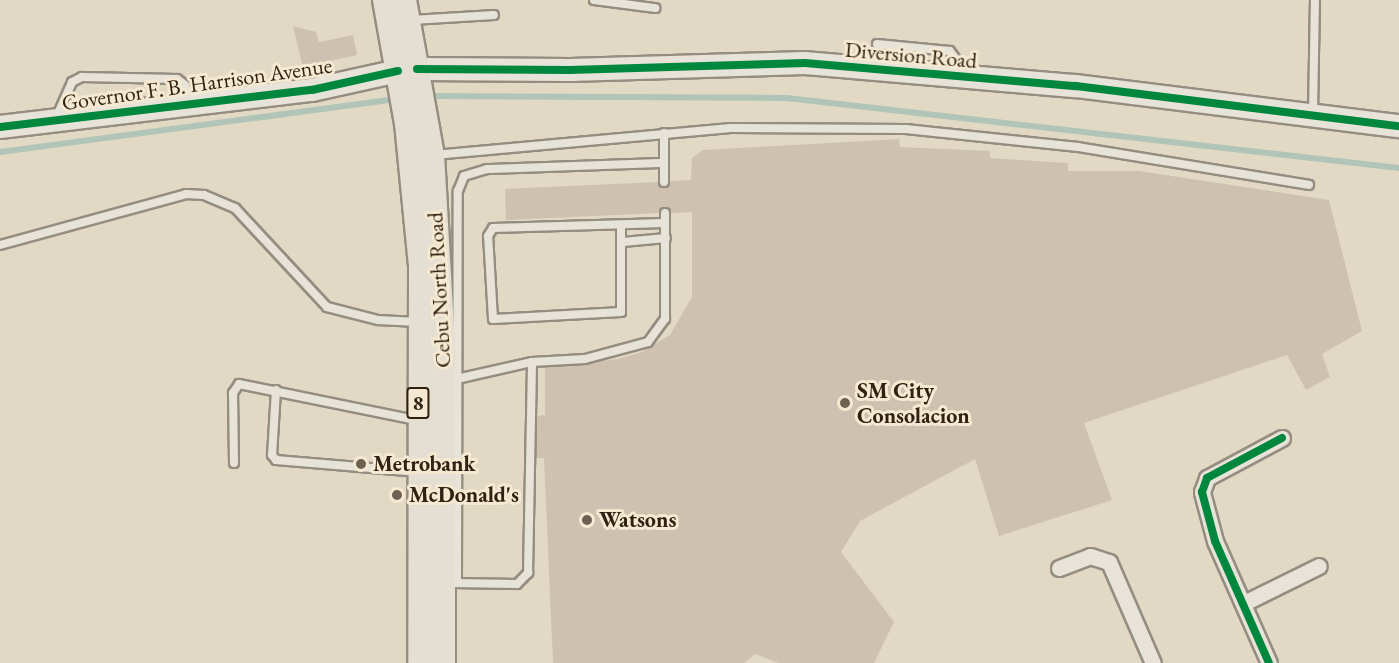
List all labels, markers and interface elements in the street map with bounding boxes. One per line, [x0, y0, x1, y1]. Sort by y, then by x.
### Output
street label: Diversion Road [844, 36, 978, 74]
street label: Governor F. B. Harrison Avenue [60, 52, 334, 116]
street label: Cebu North Road [422, 211, 456, 369]
place label: SM City Consolacion [857, 377, 970, 428]
road number: 8 [406, 385, 430, 421]
marker: SM City Consolacion [838, 396, 852, 410]
place label: Metrobank [373, 451, 475, 477]
marker: Metrobank [354, 457, 368, 471]
place label: McDonald's [409, 482, 519, 508]
marker: McDonald's [390, 488, 404, 502]
place label: Watsons [599, 507, 676, 533]
marker: Watsons [580, 513, 594, 527]

